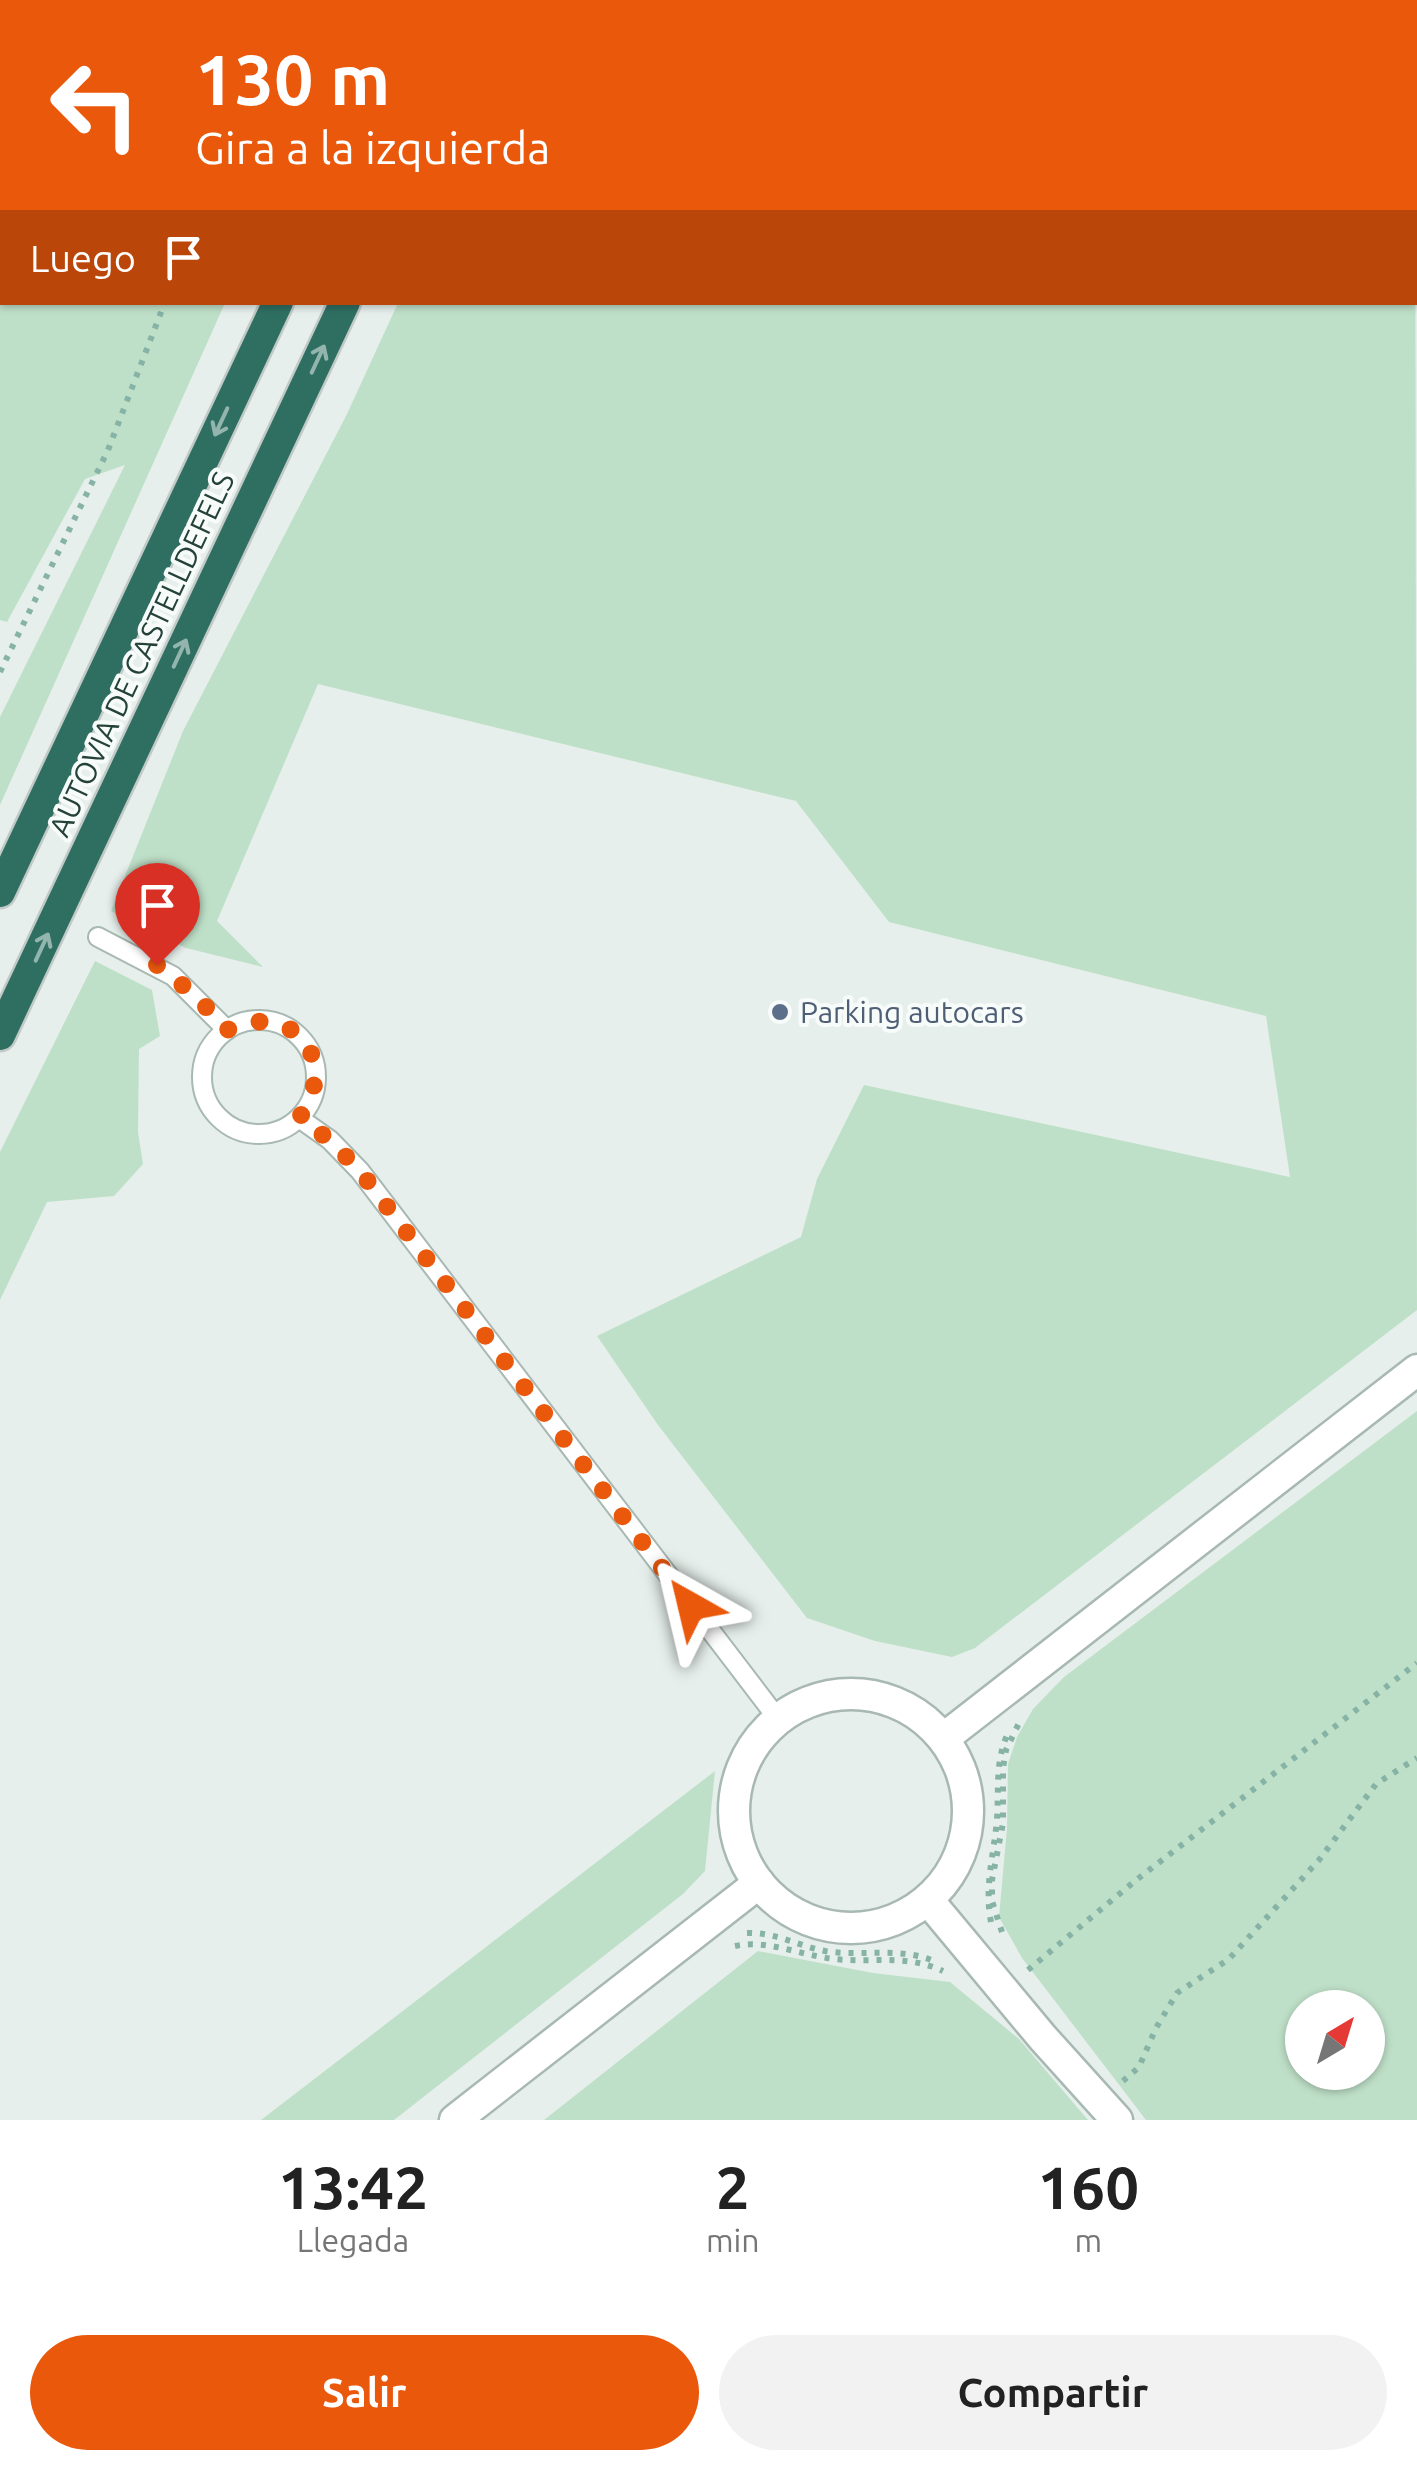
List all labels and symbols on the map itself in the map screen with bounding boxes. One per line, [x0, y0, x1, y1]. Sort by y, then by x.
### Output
one-way arrow [310, 345, 329, 375]
one-way arrow [211, 407, 230, 437]
street label: AUTOVIA DE CASTELLDEFELS [42, 467, 240, 841]
one-way arrow [171, 639, 190, 669]
pin [115, 863, 200, 966]
one-way arrow [33, 933, 52, 963]
place label: Parking autocars [800, 995, 1024, 1029]
marker: Parking autocars [769, 1001, 791, 1023]
position arrow [639, 1554, 743, 1658]
north arrow [1285, 1990, 1385, 2090]

